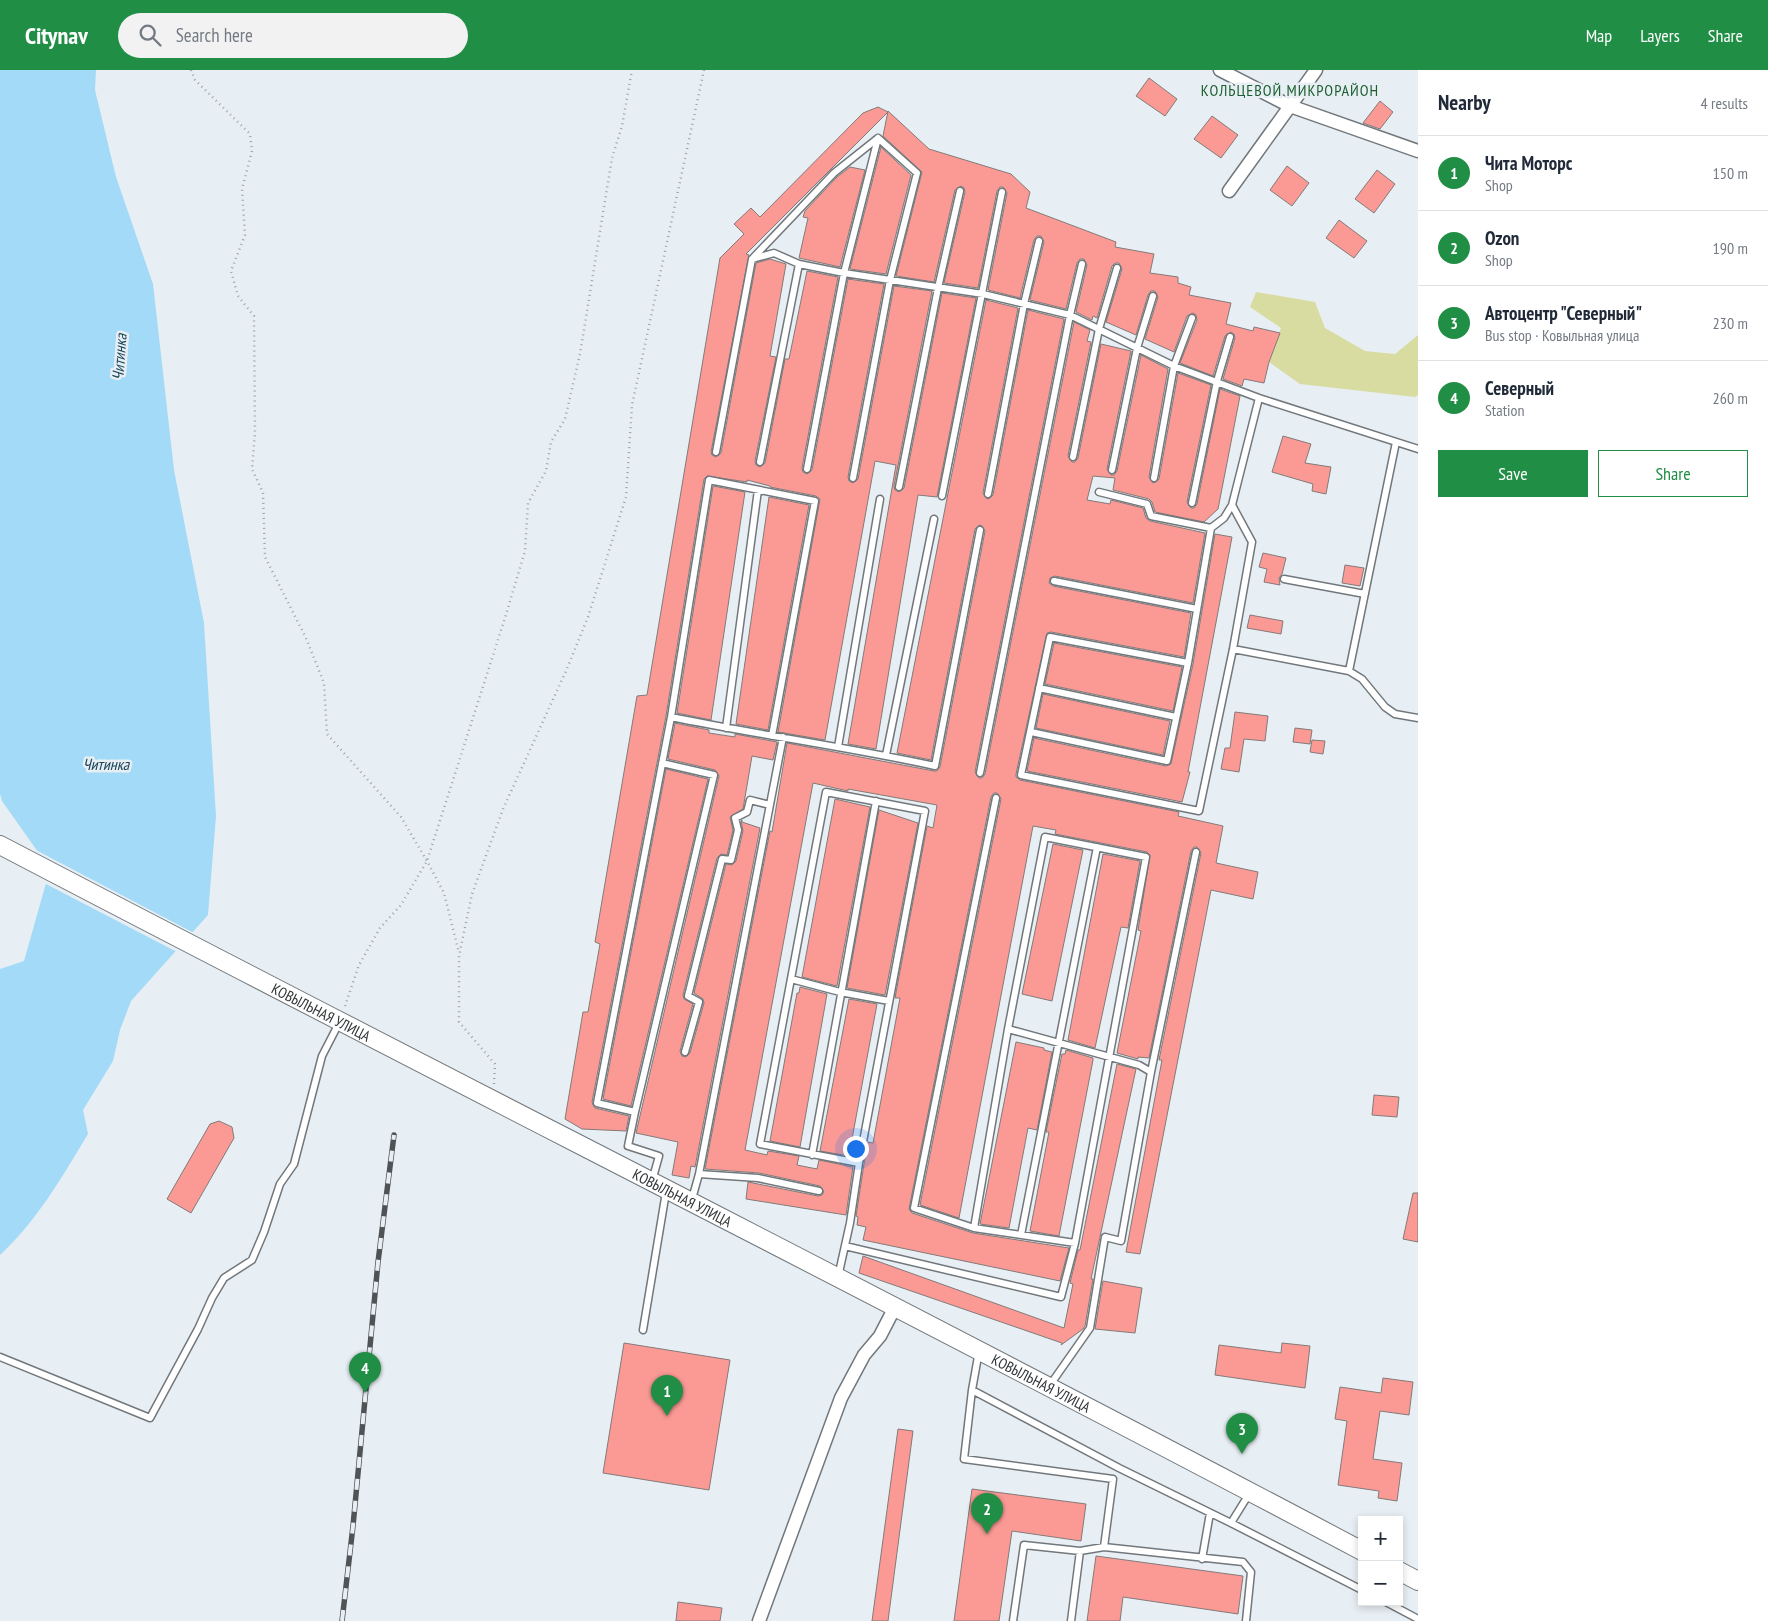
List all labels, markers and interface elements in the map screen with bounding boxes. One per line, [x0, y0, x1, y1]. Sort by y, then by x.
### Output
search box [118, 13, 468, 58]
text: Citynav [25, 20, 88, 51]
icon: search [136, 21, 164, 49]
text: Search here [176, 23, 253, 47]
text: Map [1586, 24, 1612, 47]
text: Layers [1640, 24, 1680, 47]
text: Share [1708, 24, 1743, 47]
district label: КОЛЬЦЕВОЙ МИКРОРАЙОН [1201, 80, 1379, 100]
text: Nearby [1438, 89, 1491, 116]
text: 4 results [1701, 93, 1748, 113]
text: Чита Моторс [1485, 151, 1572, 175]
text: 1 [1450, 163, 1458, 183]
text: 150 m [1713, 163, 1748, 183]
text: Shop [1485, 175, 1513, 195]
text: Ozon [1485, 226, 1519, 250]
text: 2 [1450, 238, 1458, 258]
text: 190 m [1713, 238, 1748, 258]
text: Shop [1485, 250, 1513, 270]
text: Автоцентр "Северный" [1485, 301, 1642, 325]
text: 3 [1450, 313, 1458, 333]
text: 230 m [1713, 313, 1748, 333]
text: Bus stop · Ковыльная улица [1485, 325, 1639, 345]
water label: Читинка [107, 332, 131, 381]
text: Северный [1485, 376, 1554, 400]
text: 4 [1450, 388, 1458, 408]
text: 260 m [1713, 388, 1748, 408]
text: Station [1485, 400, 1524, 420]
button: Save [1438, 450, 1588, 497]
button: Share [1598, 450, 1748, 497]
water label: Читинка [83, 754, 131, 774]
street label: КОВЫЛЬНАЯ УЛИЦА [269, 978, 375, 1045]
your location [843, 1136, 869, 1162]
street label: КОВЫЛЬНАЯ УЛИЦА [630, 1164, 736, 1231]
street label: КОВЫЛЬНАЯ УЛИЦА [989, 1349, 1095, 1417]
pin: 4 [349, 1352, 381, 1393]
pin: 1 [651, 1375, 683, 1416]
pin: 3 [1226, 1413, 1258, 1454]
pin: 2 [971, 1493, 1003, 1534]
map controls [1358, 1516, 1403, 1606]
button: + [1358, 1516, 1403, 1561]
button: − [1358, 1561, 1403, 1606]

